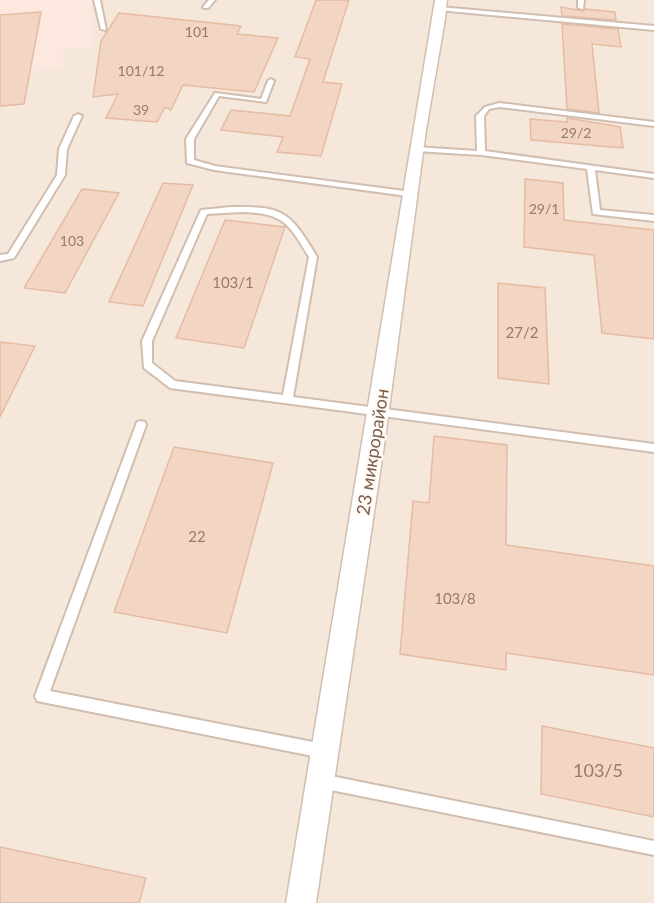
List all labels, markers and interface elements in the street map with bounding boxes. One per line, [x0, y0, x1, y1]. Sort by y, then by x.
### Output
house number: 101 [185, 23, 209, 40]
house number: 101/12 [118, 62, 164, 79]
house number: 39 [133, 101, 149, 118]
house number: 29/2 [561, 124, 591, 141]
house number: 29/1 [529, 200, 559, 217]
house number: 103 [60, 232, 84, 249]
house number: 103/1 [212, 273, 254, 291]
house number: 27/2 [506, 323, 538, 341]
street label: 23 микрорайон [351, 387, 393, 517]
house number: 22 [188, 527, 206, 545]
house number: 103/8 [434, 589, 476, 607]
house number: 103/5 [573, 759, 623, 781]

